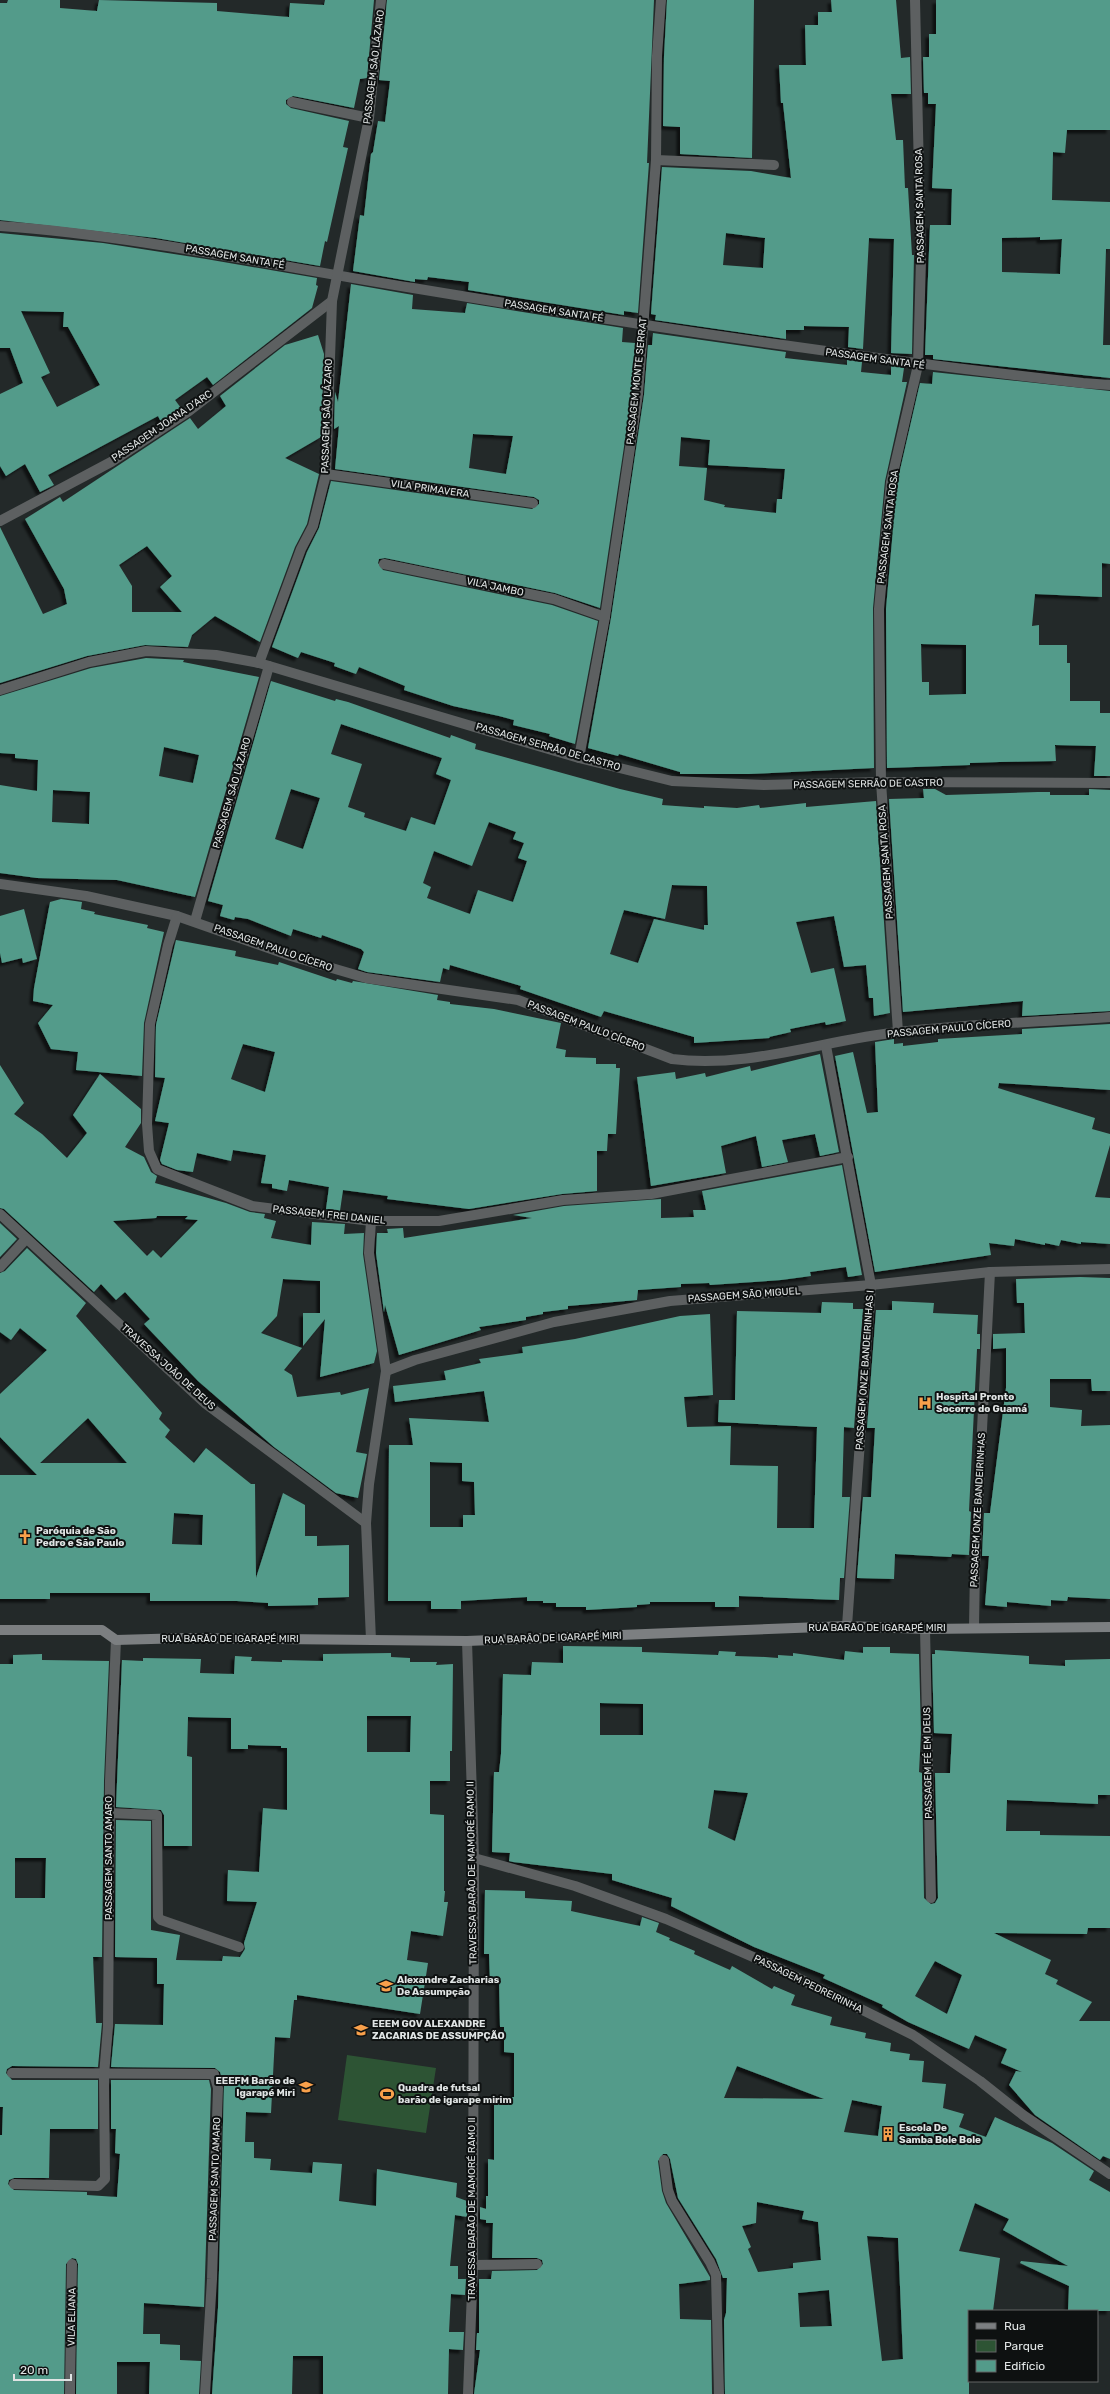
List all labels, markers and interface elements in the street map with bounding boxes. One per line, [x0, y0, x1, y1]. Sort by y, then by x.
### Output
street label: PASSAGEM SÃO LÁZARO [361, 9, 387, 125]
street label: PASSAGEM SANTA ROSA [913, 148, 927, 263]
street label: PASSAGEM SANTA FÉ [185, 242, 285, 272]
street label: PASSAGEM SANTA FÉ [503, 297, 605, 325]
street label: PASSAGEM MONTE SERRAT [624, 317, 650, 445]
street label: PASSAGEM SANTA FÉ [824, 346, 926, 372]
street label: PASSAGEM SÃO LÁZARO [319, 358, 335, 474]
street label: PASSAGEM JOANA D’ARC [109, 388, 215, 464]
street label: PASSAGEM SANTA ROSA [875, 469, 901, 585]
street label: VILA PRIMAVERA [390, 478, 470, 501]
street label: VILA JAMBO [465, 575, 525, 599]
street label: PASSAGEM SERRÃO DE CASTRO [474, 721, 622, 773]
street label: PASSAGEM SÃO LÁZARO [210, 736, 254, 850]
street label: PASSAGEM SERRÃO DE CASTRO [793, 777, 943, 791]
street label: PASSAGEM SANTA ROSA [876, 804, 896, 920]
street label: PASSAGEM PAULO CÍCERO [212, 922, 334, 974]
street label: PASSAGEM PAULO CÍCERO [526, 998, 646, 1054]
street label: PASSAGEM PAULO CÍCERO [886, 1018, 1012, 1040]
street label: PASSAGEM FREI DANIEL [272, 1203, 386, 1227]
street label: PASSAGEM SÃO MIGUEL [687, 1285, 801, 1305]
street label: PASSAGEM ONZE BANDEIRINHAS I [853, 1290, 877, 1450]
street label: TRAVESSA JOÃO DE DEUS [118, 1321, 218, 1413]
place label: Hospital Pronto Socorro do Guamá [936, 1391, 1027, 1415]
hospital icon: Hospital Pronto Socorro do Guamá [917, 1395, 933, 1411]
street label: PASSAGEM ONZE BANDEIRINHAS [968, 1432, 988, 1588]
place label: Paróquia de São Pedro e São Paulo [36, 1525, 124, 1549]
church icon: Paróquia de São Pedro e São Paulo [17, 1529, 33, 1545]
street label: RUA BARÃO DE IGARAPÉ MIRI [808, 1622, 946, 1634]
street label: RUA BARÃO DE IGARAPÉ MIRI [484, 1630, 622, 1646]
street label: RUA BARÃO DE IGARAPÉ MIRI [161, 1633, 299, 1645]
street label: PASSAGEM FÉ EM DEUS [921, 1707, 935, 1819]
street label: TRAVESSA BARÃO DE MAMORÉ RAMO II [464, 1781, 480, 1965]
street label: PASSAGEM SANTO AMARO [103, 1796, 115, 1920]
street label: PASSAGEM PEDREIRINHA [752, 1952, 865, 2016]
place label: Alexandre Zacharias De Assumpção [397, 1974, 500, 1998]
school or university icon: Alexandre Zacharias De Assumpção [378, 1978, 394, 1994]
place label: EEEM GOV ALEXANDRE ZACARIAS DE ASSUMPÇÃO [372, 2018, 505, 2042]
school or university icon: EEEM GOV ALEXANDRE ZACARIAS DE ASSUMPÇÃO [353, 2022, 369, 2038]
place label: EEEFM Barão de Igarapé Miri [215, 2075, 295, 2099]
school or university icon: EEEFM Barão de Igarapé Miri [298, 2079, 314, 2095]
place label: Quadra de futsal barão de igarape mirim [398, 2082, 512, 2106]
sports icon: Quadra de futsal barão de igarape mirim [379, 2086, 395, 2102]
street label: PASSAGEM SANTO AMARO [207, 2117, 223, 2241]
street label: TRAVESSA BARÃO DE MAMORÉ RAMO II [466, 2117, 478, 2301]
place label: Escola De Samba Bole Bole [899, 2122, 981, 2146]
building icon: Escola De Samba Bole Bole [880, 2126, 896, 2142]
street label: VILA ELIANA [65, 2287, 79, 2346]
legend [968, 2310, 1098, 2382]
text: Rua [1004, 2319, 1026, 2333]
text: Parque [1004, 2339, 1044, 2353]
scale bar [14, 2356, 71, 2382]
text: Edifício [1004, 2359, 1045, 2373]
text: 20 m [20, 2363, 48, 2377]

